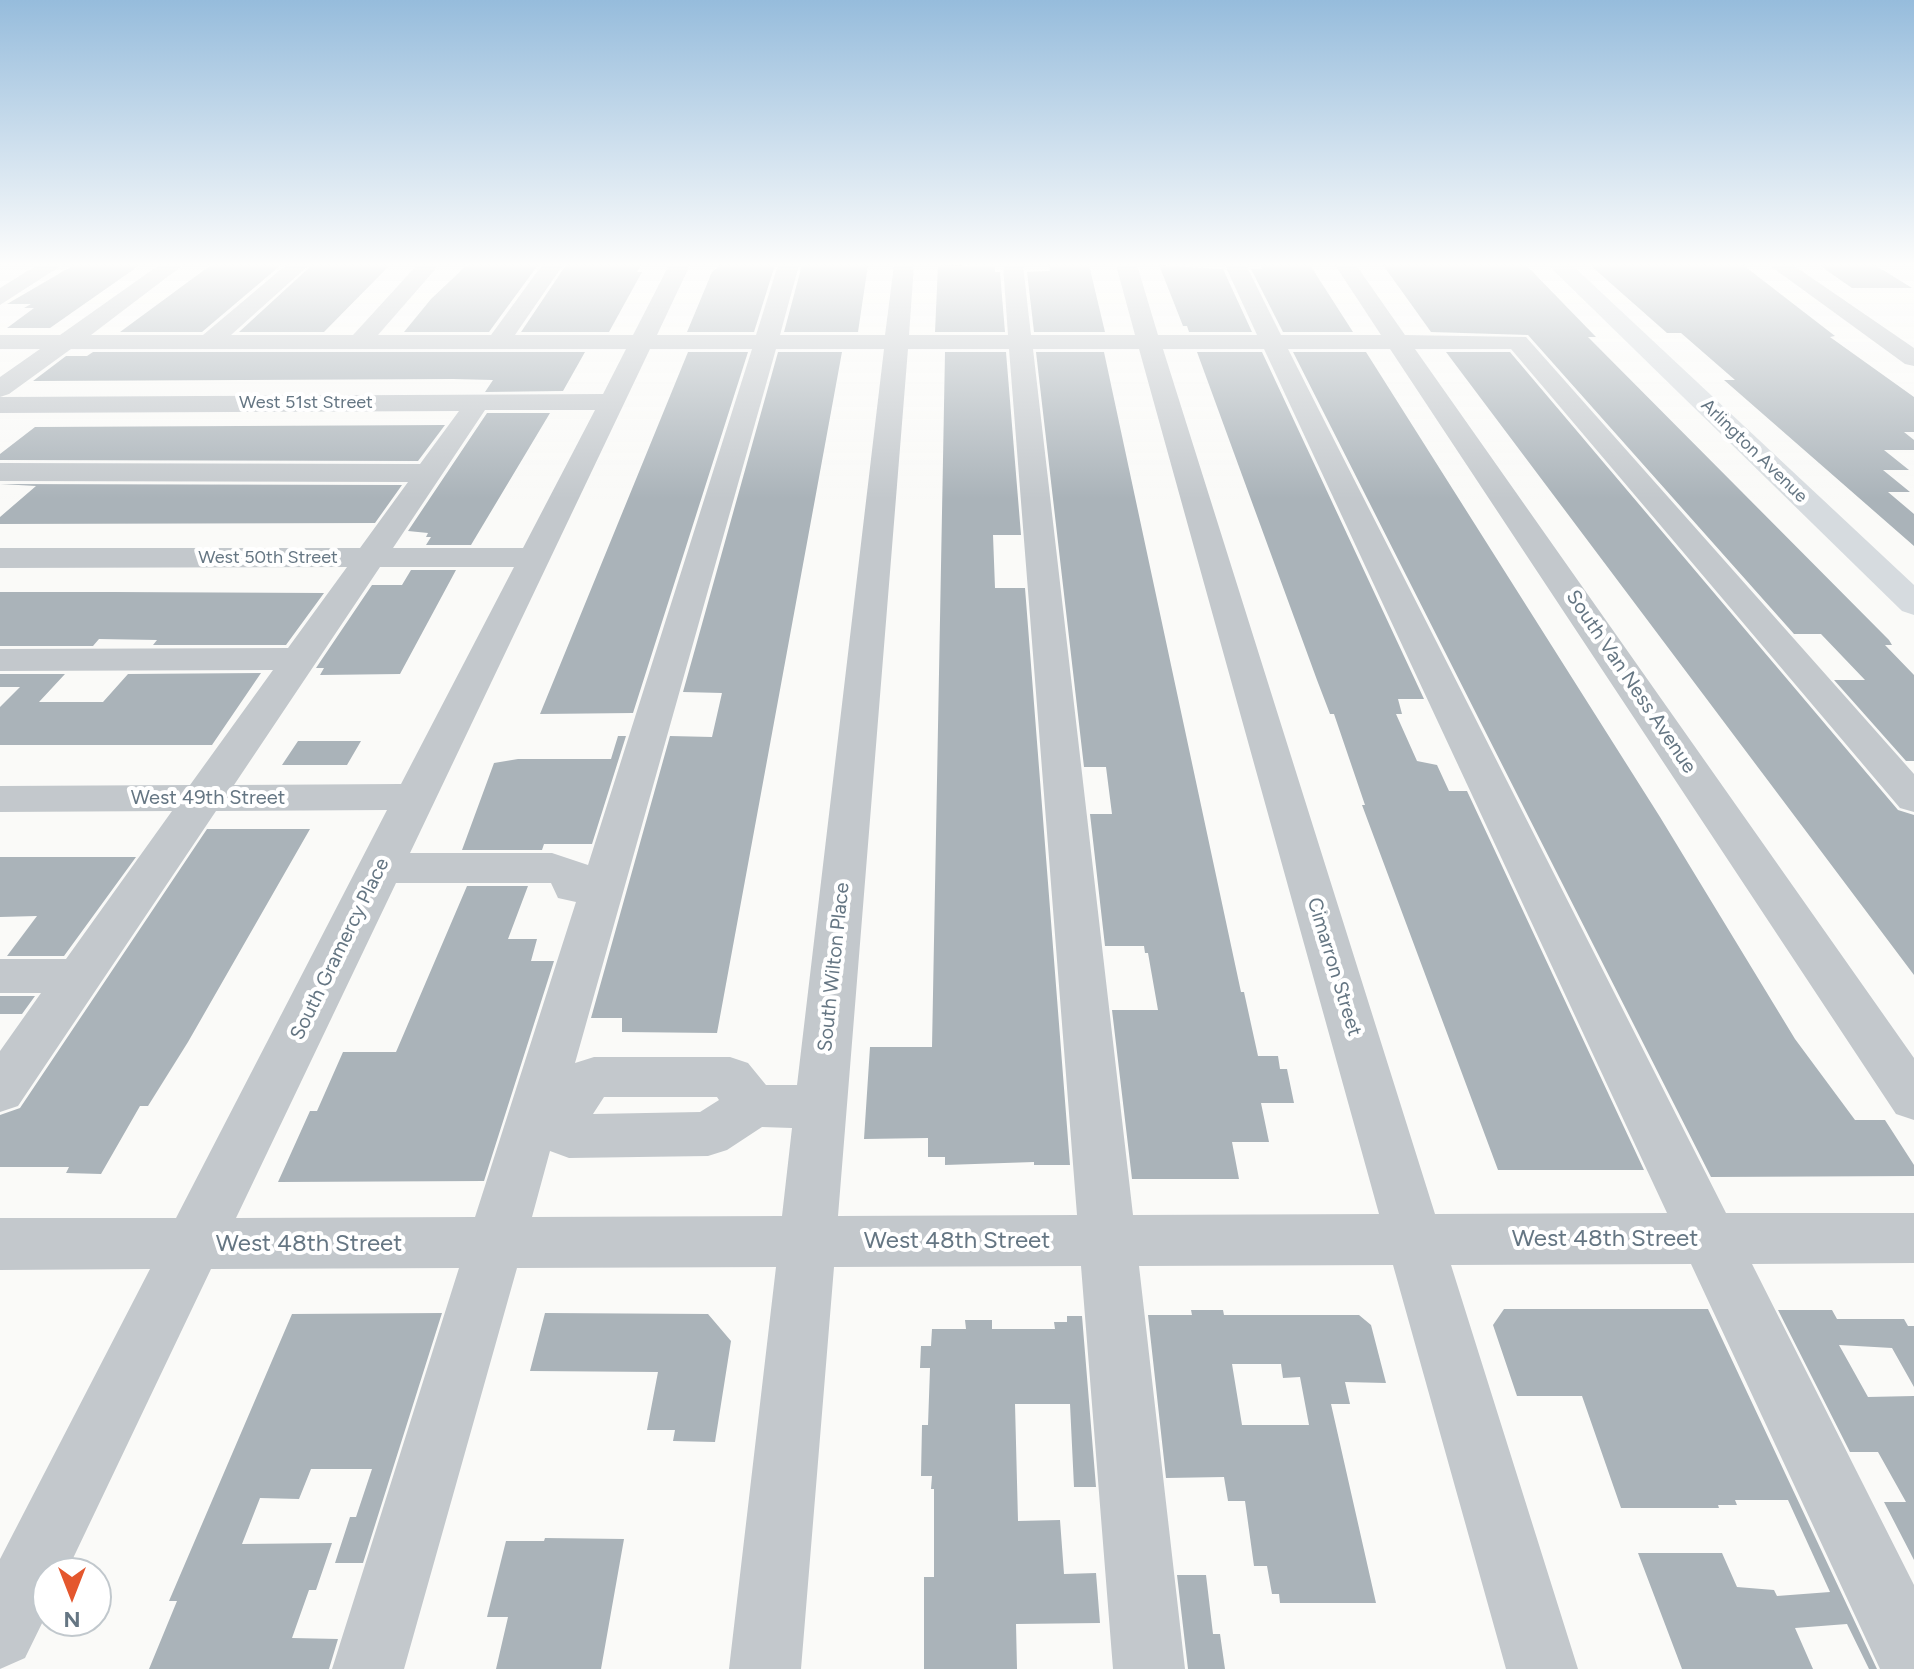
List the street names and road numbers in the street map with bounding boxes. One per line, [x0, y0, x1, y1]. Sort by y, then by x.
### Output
street label: West 51st Street [239, 392, 373, 414]
street label: Arlington Avenue [1696, 395, 1812, 507]
street label: West 50th Street [198, 547, 338, 569]
street label: South Van Ness Avenue [1561, 586, 1701, 778]
street label: West 49th Street [131, 786, 285, 810]
street label: South Gramercy Place [285, 854, 395, 1044]
street label: South Wilton Place [813, 881, 855, 1053]
street label: Cimarron Street [1302, 895, 1366, 1039]
street label: West 48th Street [1512, 1225, 1698, 1253]
street label: West 48th Street [864, 1227, 1050, 1255]
street label: West 48th Street [216, 1230, 402, 1258]

